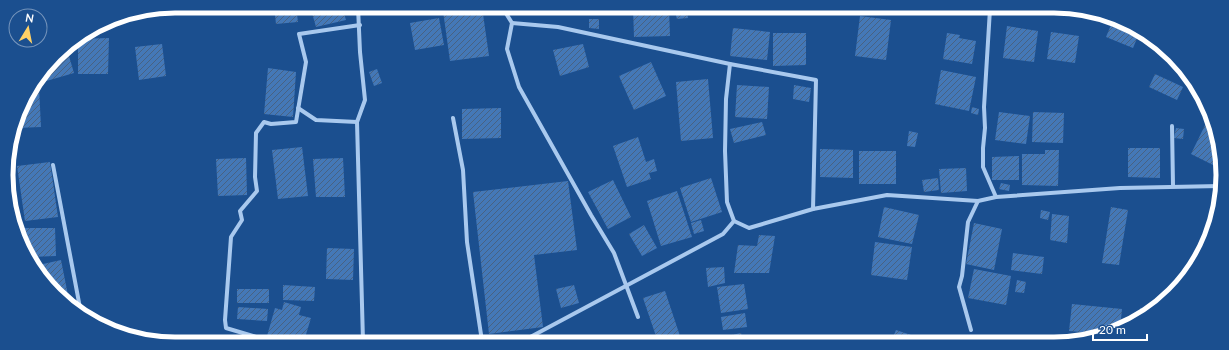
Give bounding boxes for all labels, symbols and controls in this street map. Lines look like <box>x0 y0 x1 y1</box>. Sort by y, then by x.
north arrow <box>8 8 48 48</box>
text: N <box>25 11 35 25</box>
scale bar <box>1093 316 1147 342</box>
text: 20 m <box>1099 322 1126 337</box>

